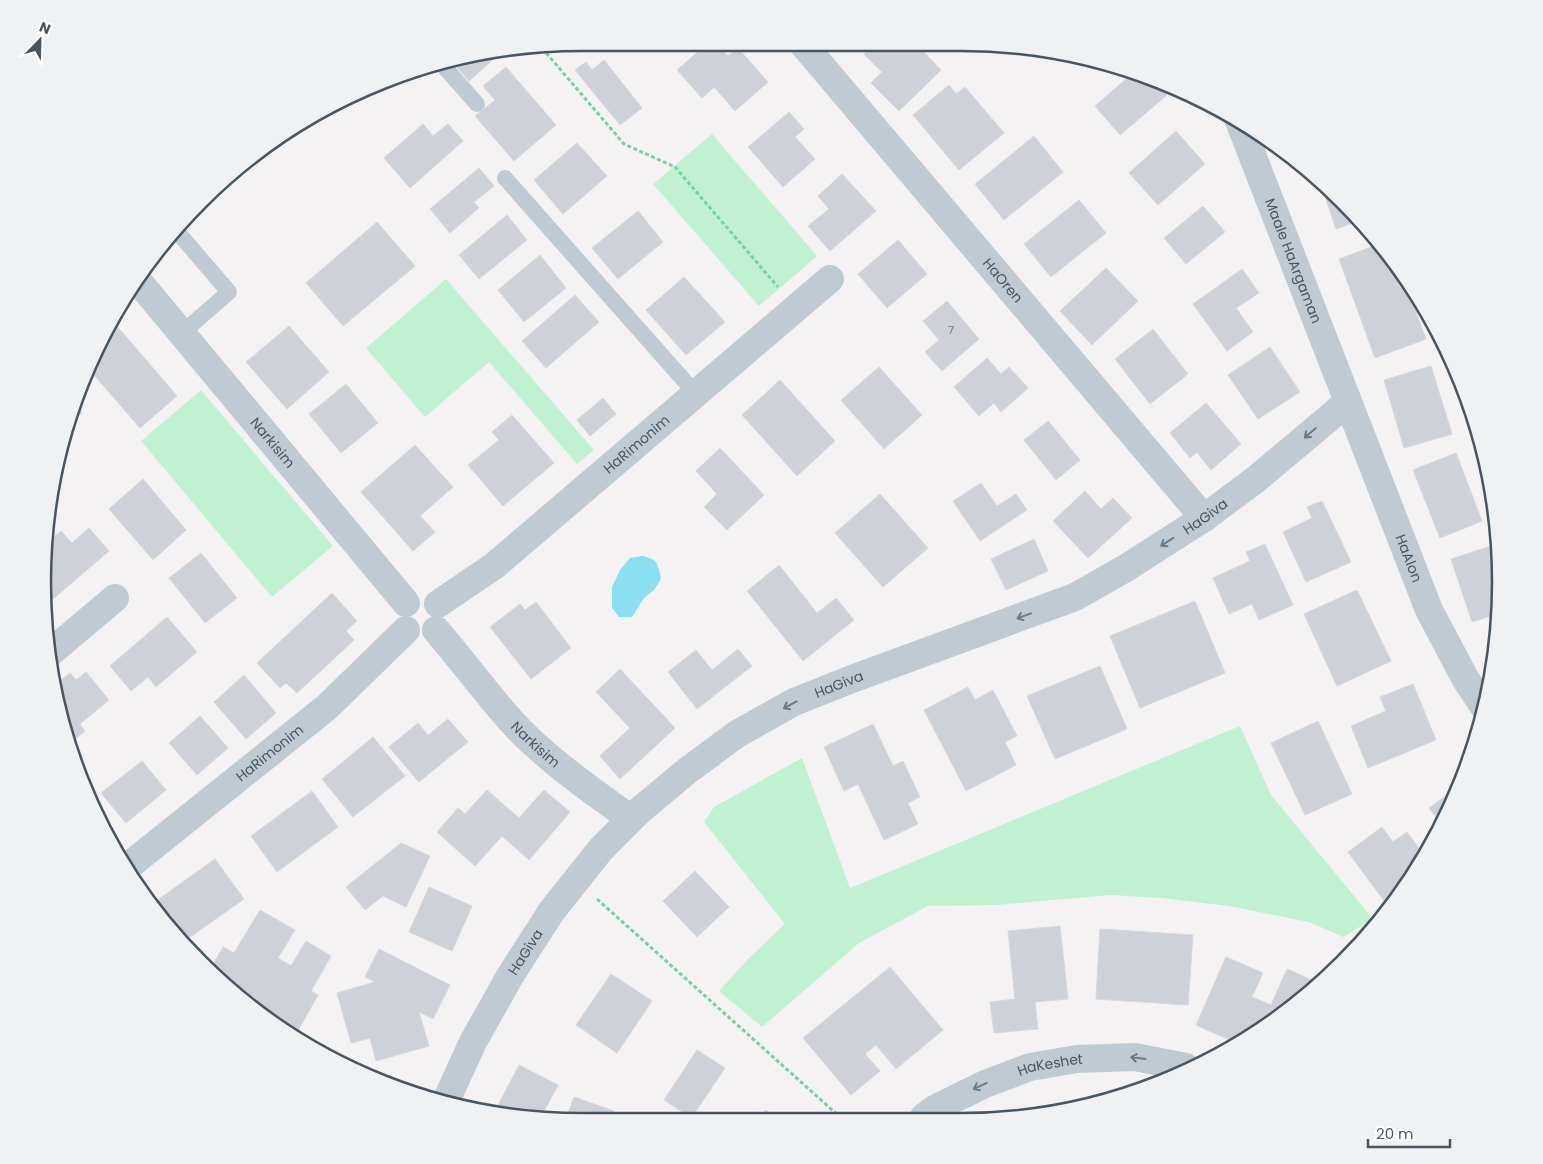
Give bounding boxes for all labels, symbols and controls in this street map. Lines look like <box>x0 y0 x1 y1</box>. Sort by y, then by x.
north arrow <box>15 15 65 65</box>
text: N <box>36 17 54 39</box>
street label: Maale HaArgaman <box>1260 195 1327 326</box>
street label: HaOren <box>978 254 1028 307</box>
house number: 7 <box>948 322 954 338</box>
street label: HaRimonim <box>599 410 674 478</box>
street label: Narkisim <box>246 413 300 472</box>
one-way arrow <box>1304 427 1317 439</box>
street label: HaGiva <box>1179 494 1232 539</box>
street label: HaAlon <box>1390 531 1427 585</box>
one-way arrow <box>1161 537 1175 547</box>
one-way arrow <box>1016 612 1032 621</box>
street label: HaGiva <box>812 666 866 703</box>
one-way arrow <box>783 701 798 710</box>
street label: Narkisim <box>506 717 564 772</box>
street label: HaRimonim <box>232 720 308 786</box>
street label: HaGiva <box>503 925 547 979</box>
street label: HaKeshet <box>1014 1049 1083 1081</box>
one-way arrow <box>1131 1053 1147 1063</box>
one-way arrow <box>973 1082 988 1091</box>
scale bar <box>1368 1116 1450 1148</box>
text: 20 m <box>1376 1123 1414 1144</box>

